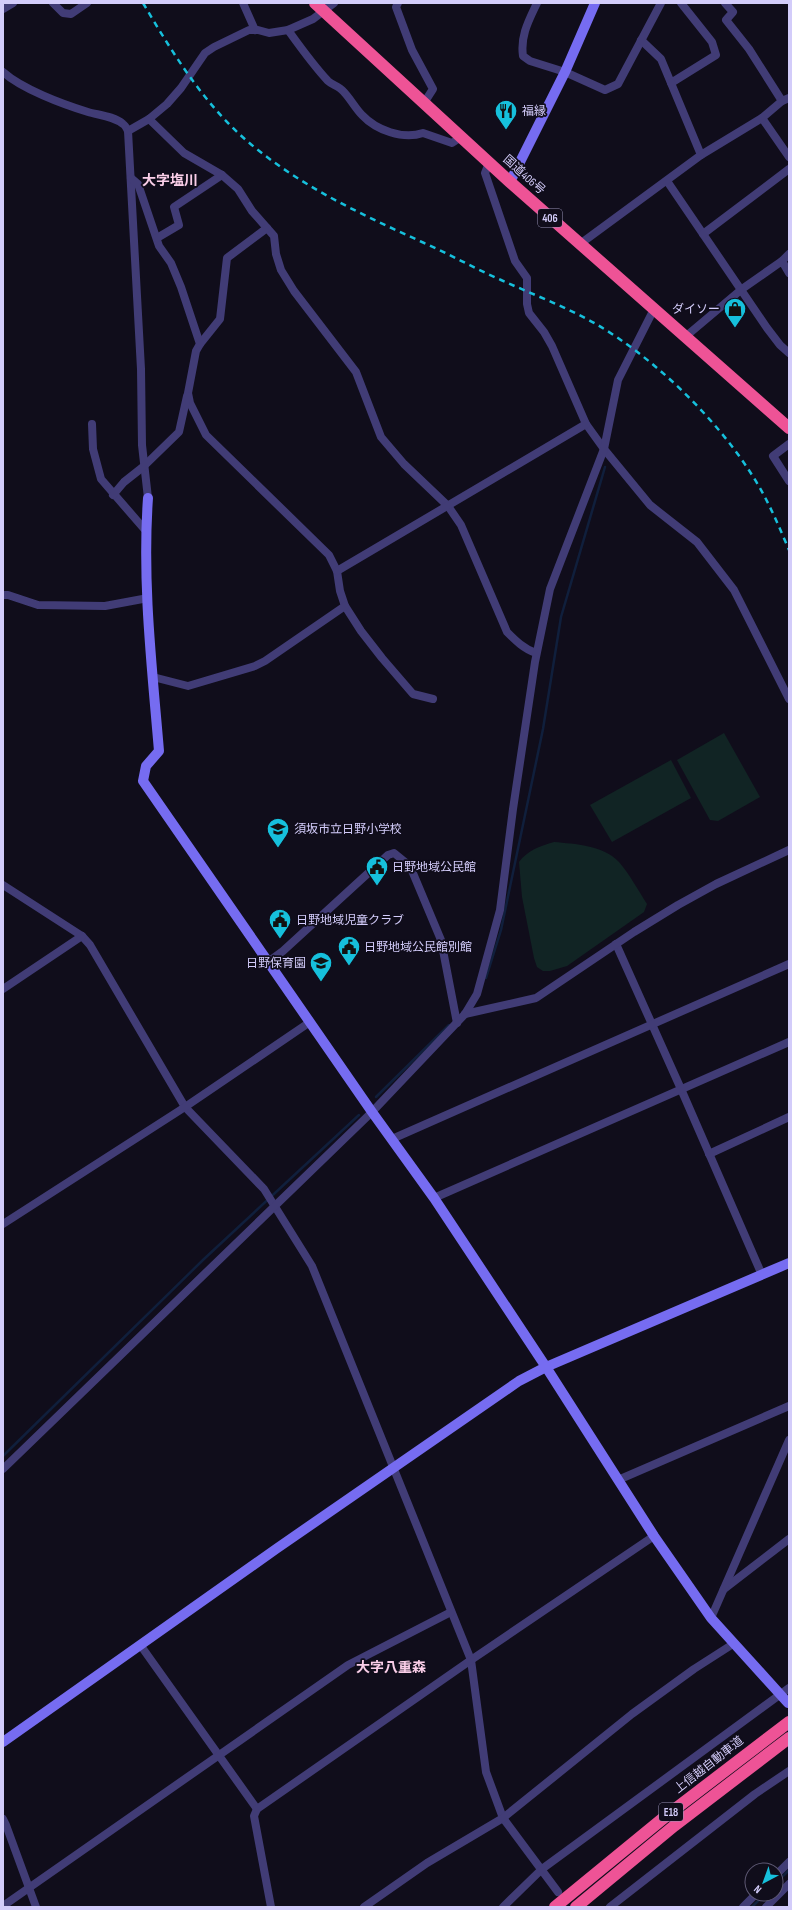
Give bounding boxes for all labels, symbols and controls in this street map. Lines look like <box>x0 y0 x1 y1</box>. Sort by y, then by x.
restaurant icon: 福縁 <box>493 98 519 131</box>
place label: 福縁 <box>522 104 546 119</box>
street label: 国道406号 <box>500 152 548 198</box>
district label: 大字塩川 <box>142 172 198 189</box>
road number: 406 <box>538 209 562 227</box>
shop icon: ダイソー <box>722 296 748 329</box>
place label: ダイソー <box>672 302 720 317</box>
school or university icon: 須坂市立日野小学校 <box>265 816 291 849</box>
place label: 須坂市立日野小学校 <box>294 822 402 837</box>
public building icon: 日野地域公民館 <box>364 854 390 887</box>
place label: 日野地域公民館 <box>392 860 476 875</box>
public building icon: 日野地域児童クラブ <box>267 907 293 940</box>
place label: 日野地域児童クラブ <box>296 913 404 928</box>
public building icon: 日野地域公民館別館 <box>336 934 362 967</box>
place label: 日野地域公民館別館 <box>364 940 472 955</box>
school or university icon: 日野保育園 <box>308 950 334 983</box>
place label: 日野保育園 <box>246 956 306 971</box>
district label: 大字八重森 <box>356 1659 426 1676</box>
street label: 上信越自動車道 <box>671 1733 747 1797</box>
road number: E18 <box>659 1803 683 1821</box>
north arrow <box>744 1862 784 1902</box>
text: N <box>751 1882 764 1896</box>

